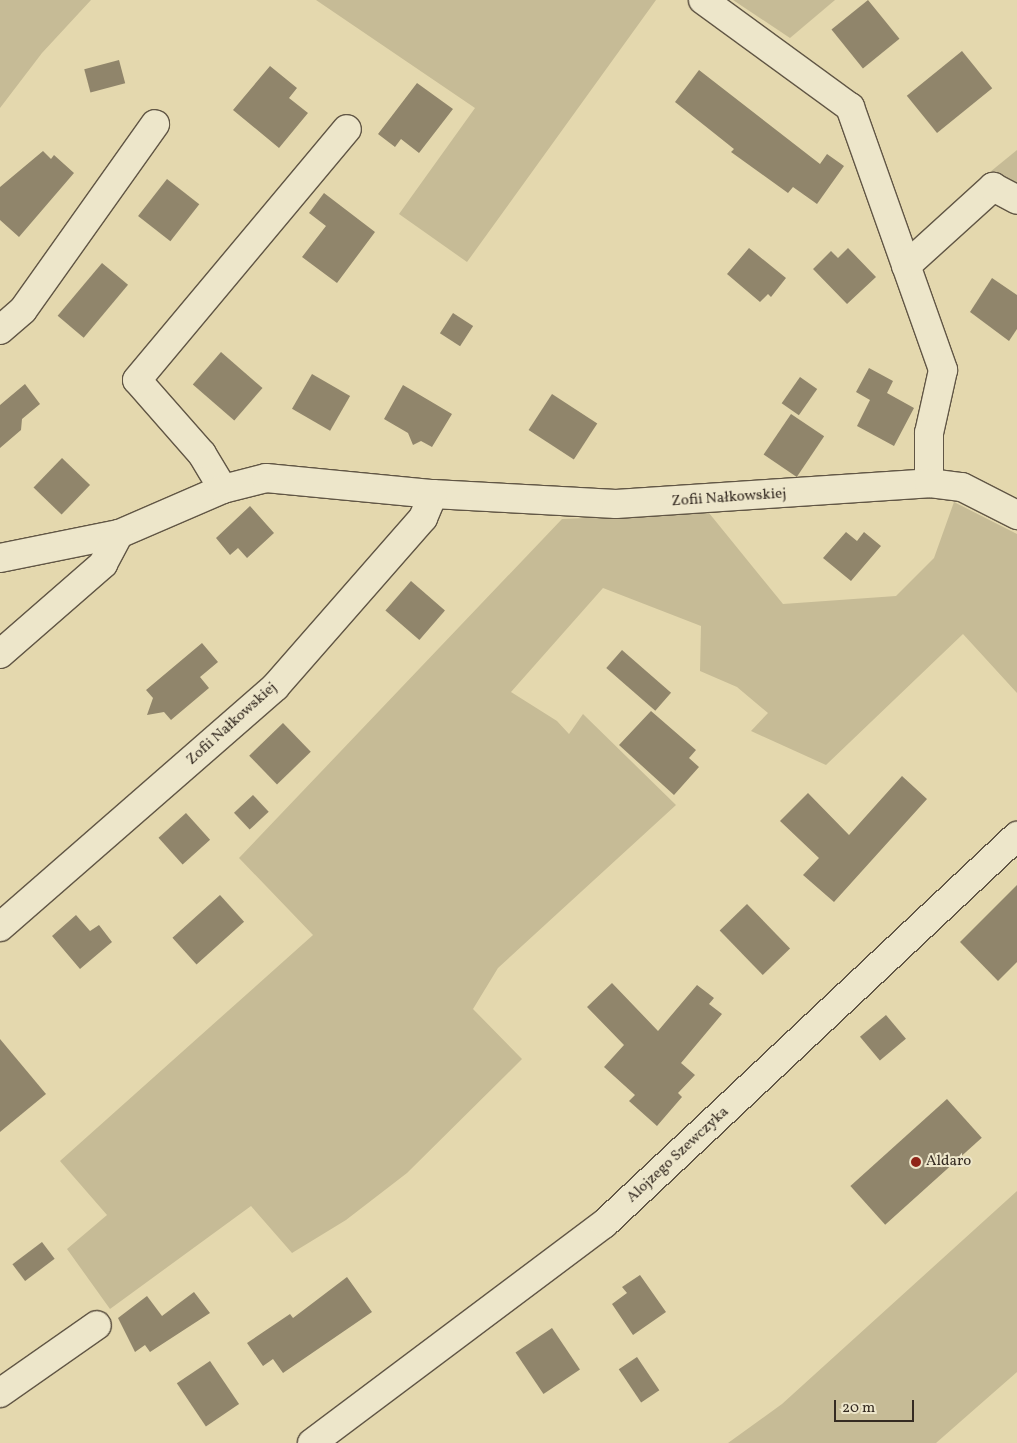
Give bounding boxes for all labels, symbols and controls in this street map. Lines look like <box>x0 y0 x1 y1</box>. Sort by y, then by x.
street label: Zofii Nałkowskiej <box>671 485 787 511</box>
street label: Zofii Nałkowskiej <box>183 679 281 769</box>
street label: Alojzego Szewczyka <box>623 1103 733 1207</box>
place label: Aldaro <box>926 1153 971 1171</box>
marker: Aldaro <box>910 1156 922 1168</box>
scale bar <box>837 1390 917 1422</box>
text: 20 m <box>842 1398 875 1419</box>

